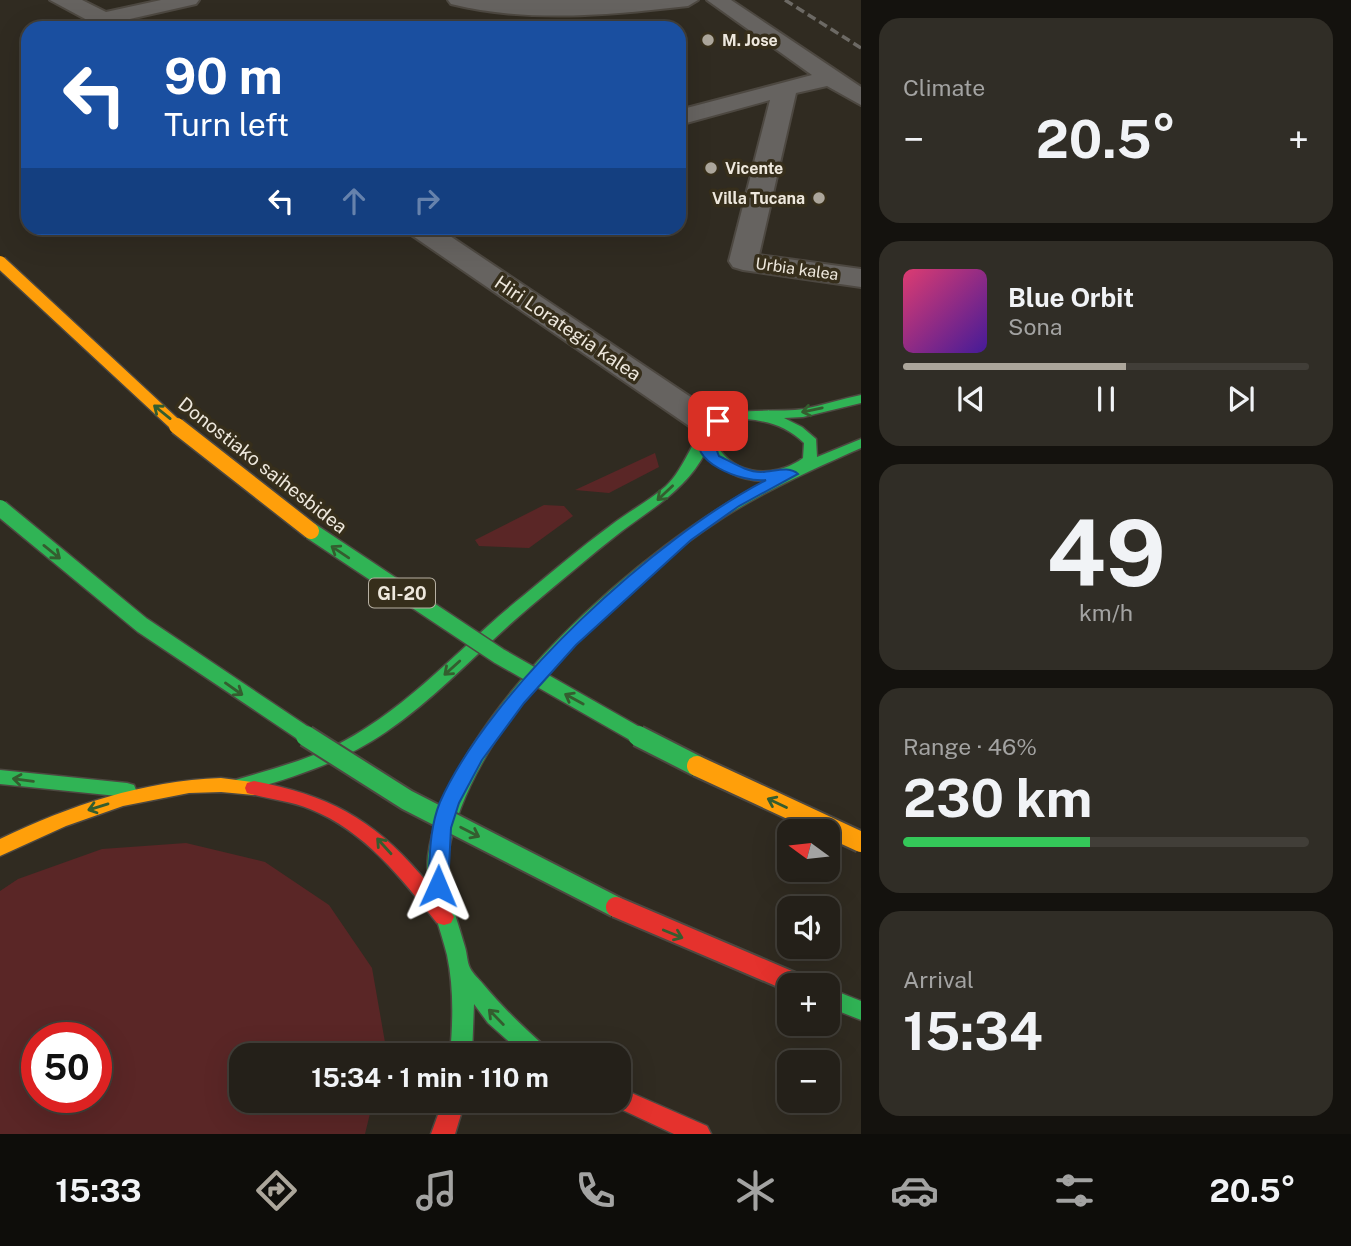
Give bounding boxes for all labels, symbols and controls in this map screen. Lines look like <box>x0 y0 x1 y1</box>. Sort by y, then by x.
place label: M. Jose <box>722 31 778 50</box>
marker: M. Jose <box>700 32 716 48</box>
text: 90 m <box>164 47 283 105</box>
icon: left <box>49 49 140 140</box>
text: Climate <box>903 74 985 101</box>
text: Turn left <box>164 106 289 143</box>
text: 20.5° <box>1036 109 1176 170</box>
text: − <box>903 117 924 162</box>
text: + <box>1288 117 1309 162</box>
place label: Vicente <box>725 159 783 178</box>
marker: Vicente <box>703 160 719 176</box>
icon: left <box>262 182 300 220</box>
icon: ahead <box>335 182 373 220</box>
icon: right <box>408 182 446 220</box>
place label: Villa Tucana <box>712 189 805 208</box>
marker: Villa Tucana <box>811 190 827 206</box>
street label: Urbia kalea <box>754 254 840 284</box>
street label: Hiri Lorategia kalea <box>491 271 645 385</box>
text: Blue Orbit <box>1008 282 1134 313</box>
text: Sona <box>1008 313 1062 340</box>
icon: previous <box>952 380 990 418</box>
icon: pause <box>1087 380 1125 418</box>
icon: next <box>1222 380 1260 418</box>
pin <box>688 391 748 451</box>
street label: Donostiako saihesbidea <box>174 392 352 538</box>
icon: arrive <box>699 402 737 440</box>
one-way arrow <box>153 404 171 420</box>
one-way arrow <box>801 404 824 418</box>
one-way arrow <box>656 485 674 501</box>
text: 49 <box>1046 500 1166 606</box>
one-way arrow <box>43 544 61 560</box>
one-way arrow <box>331 545 351 559</box>
road number: GI-20 <box>369 578 435 608</box>
text: km/h <box>1079 599 1133 626</box>
one-way arrow <box>444 660 461 677</box>
one-way arrow <box>223 682 243 696</box>
one-way arrow <box>565 692 585 706</box>
text: Range · 46% <box>903 733 1037 760</box>
text: 230 km <box>903 768 1092 829</box>
one-way arrow <box>12 774 35 787</box>
one-way arrow <box>767 796 788 810</box>
one-way arrow <box>87 801 109 814</box>
north arrow <box>777 819 840 882</box>
map controls <box>777 819 840 1113</box>
one-way arrow <box>459 826 480 839</box>
one-way arrow <box>376 838 392 856</box>
position arrow <box>401 849 475 923</box>
button: sound <box>777 896 840 959</box>
one-way arrow <box>662 928 684 941</box>
text: Arrival <box>903 966 974 993</box>
button: + <box>777 973 840 1036</box>
text: 15:34 <box>903 1001 1043 1062</box>
one-way arrow <box>487 1009 504 1026</box>
speed limit sign: 50 <box>21 1022 112 1113</box>
button: − <box>777 1050 840 1113</box>
text: 15:34 · 1 min · 110 m <box>311 1062 549 1093</box>
icon: directions <box>252 1166 301 1215</box>
icon: music <box>412 1166 461 1215</box>
icon: phone <box>571 1166 620 1215</box>
icon: climate <box>731 1166 780 1215</box>
icon: car <box>890 1166 939 1215</box>
icon: filters <box>1050 1166 1099 1215</box>
text: 15:33 <box>55 1172 142 1209</box>
text: 20.5° <box>1209 1172 1296 1209</box>

